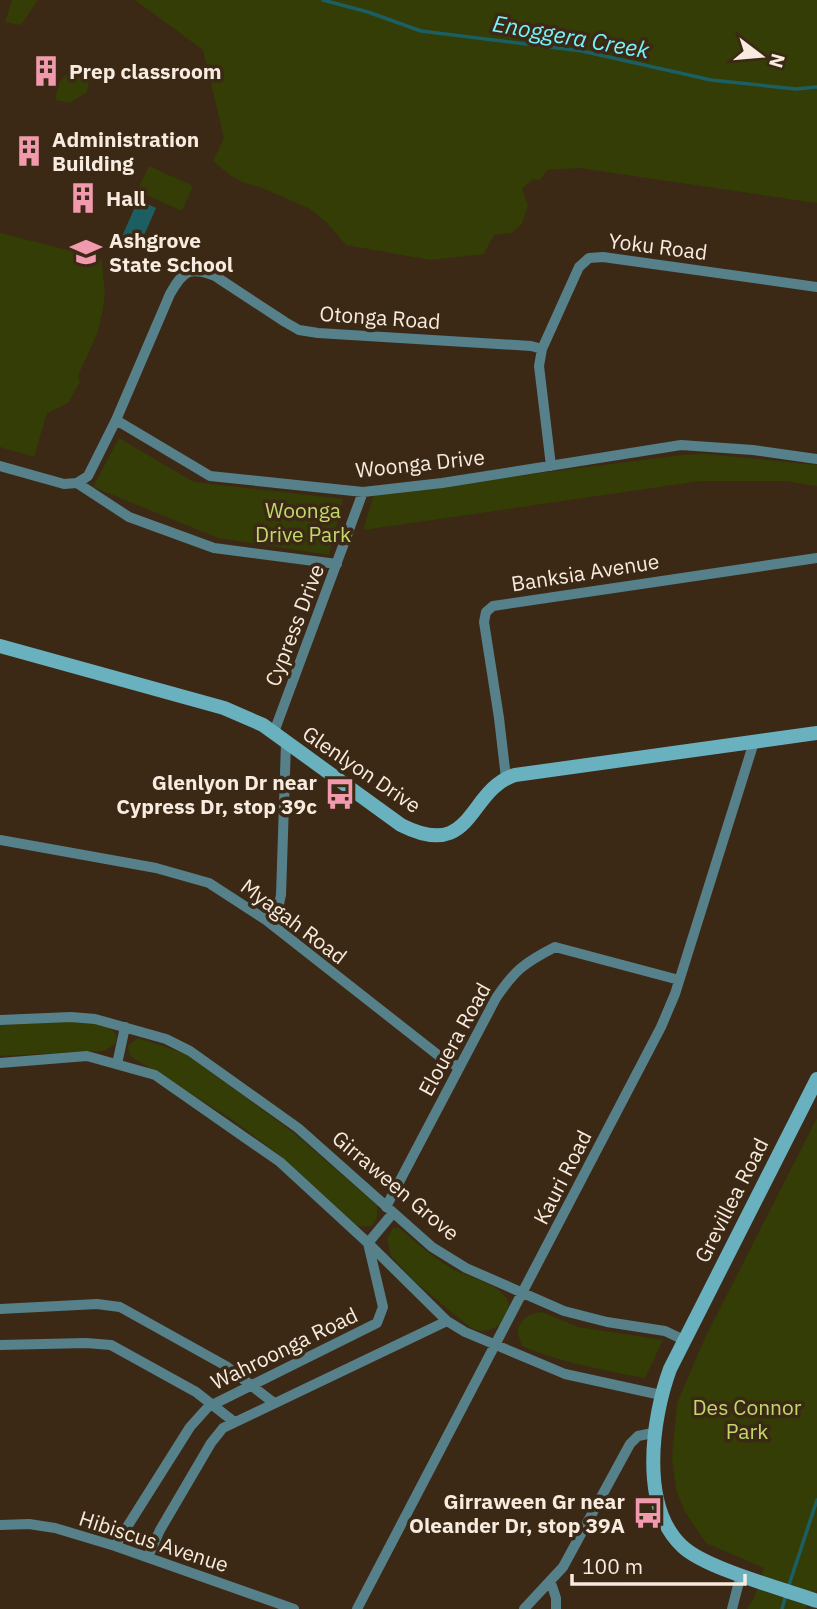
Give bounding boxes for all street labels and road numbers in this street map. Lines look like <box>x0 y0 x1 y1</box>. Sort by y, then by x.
street label: Yoku Road <box>607 226 709 266</box>
street label: Otonga Road <box>319 299 441 335</box>
street label: Woonga Drive <box>354 442 486 484</box>
street label: Banksia Avenue <box>509 546 661 598</box>
street label: Cypress Drive <box>258 560 330 690</box>
street label: Glenlyon Drive <box>297 719 427 819</box>
street label: Myagah Road <box>235 872 353 970</box>
street label: Elouera Road <box>411 977 497 1101</box>
street label: Girraween Grove <box>327 1124 465 1246</box>
street label: Kauri Road <box>526 1125 598 1229</box>
street label: Grevillea Road <box>688 1133 774 1267</box>
street label: Wahroonga Road <box>206 1300 362 1396</box>
street label: Hibiscus Avenue <box>76 1504 232 1578</box>

